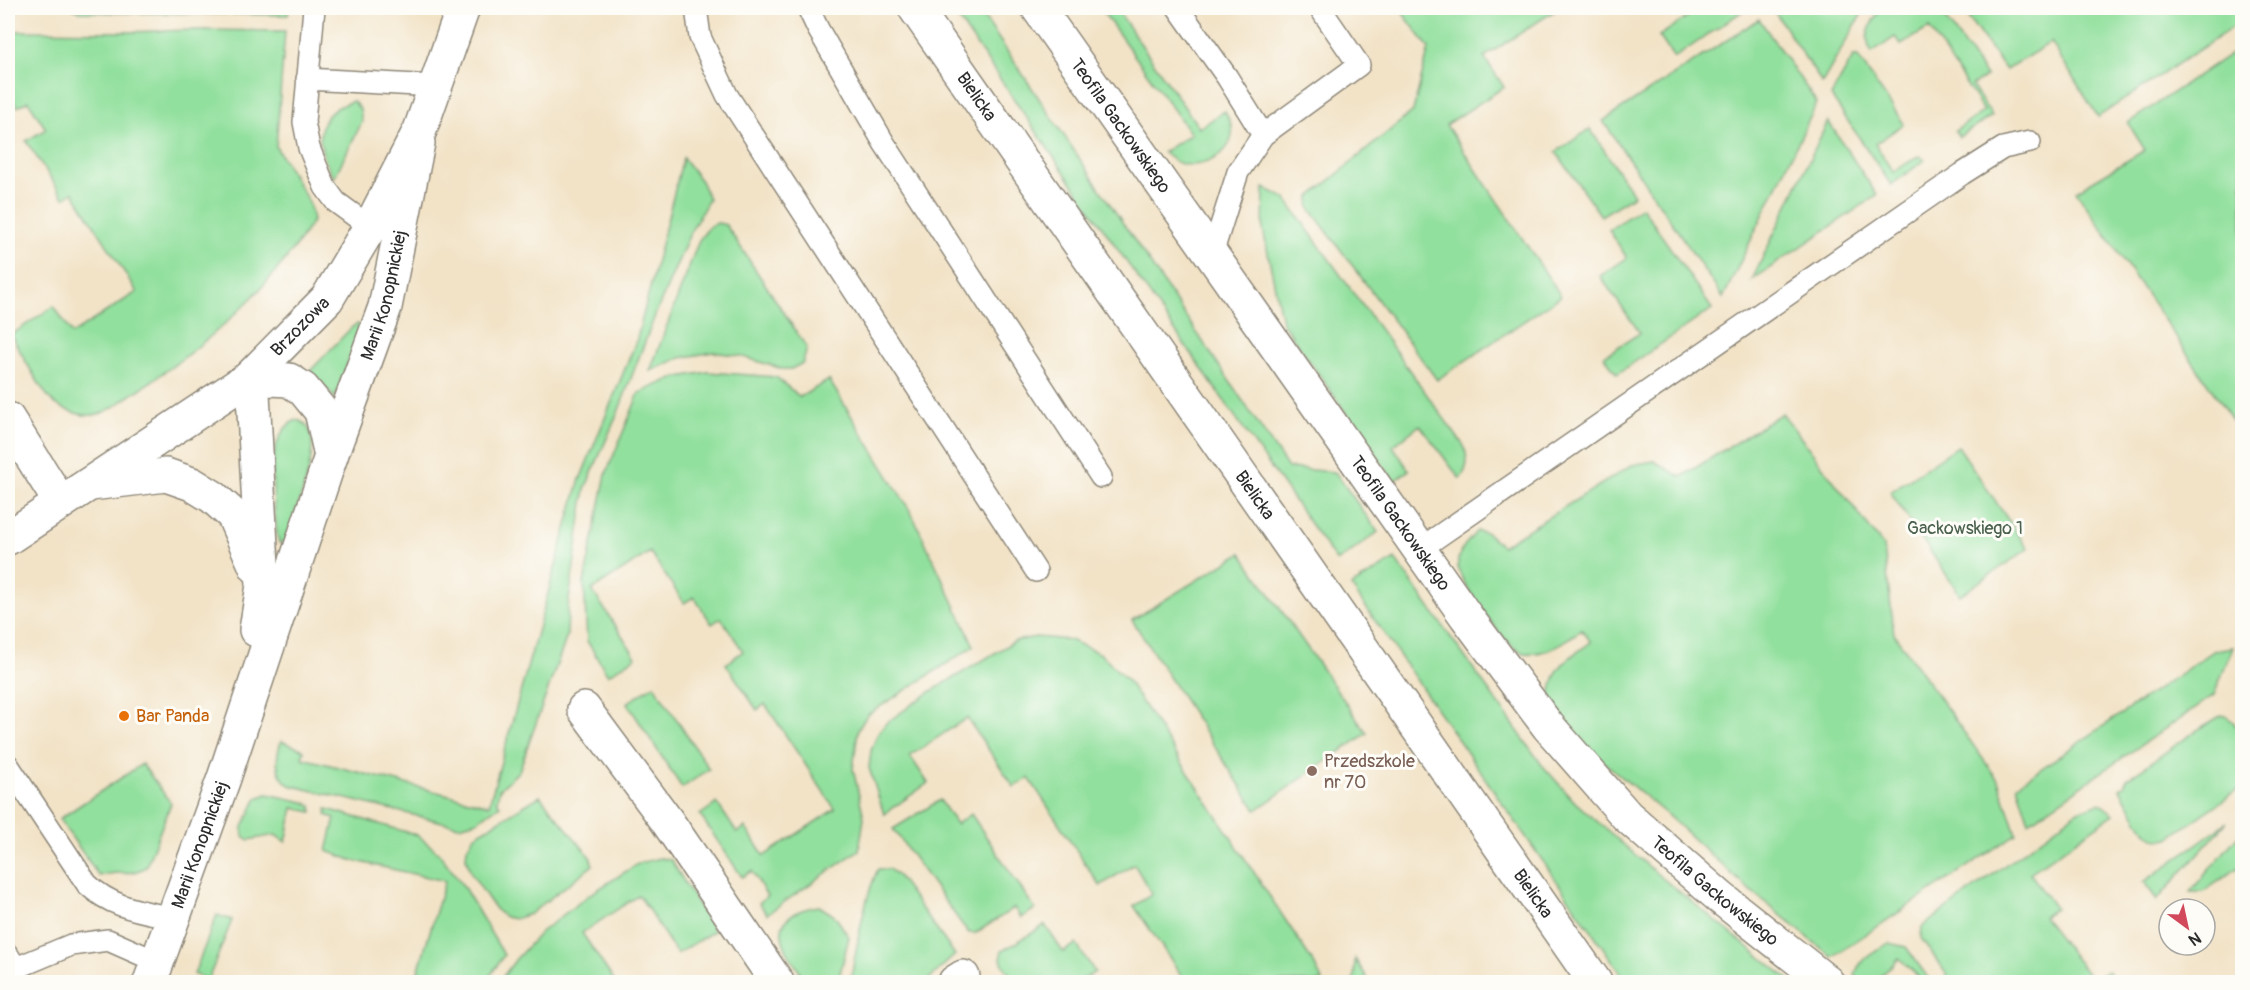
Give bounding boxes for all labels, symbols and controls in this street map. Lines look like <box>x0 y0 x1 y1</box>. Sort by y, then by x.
street label: Teofila Gackowskiego <box>1065 54 1176 198</box>
street label: Bielicka <box>951 68 1002 126</box>
street label: Marii Konopnickiej <box>356 228 412 363</box>
street label: Brzozowa <box>266 292 335 361</box>
street label: Teofila Gackowskiego <box>1345 452 1456 596</box>
street label: Bielicka <box>1229 466 1280 524</box>
park label: Gackowskiego 1 <box>1907 517 2023 540</box>
place label: Bar Panda <box>136 705 209 728</box>
marker: Bar Panda <box>117 709 131 723</box>
place label: Przedszkole nr 70 <box>1324 750 1415 794</box>
marker: Przedszkole nr 70 <box>1305 764 1319 778</box>
street label: Marii Konopnickiej <box>167 778 234 912</box>
street label: Teofila Gackowskiego <box>1646 831 1783 951</box>
street label: Bielicka <box>1508 865 1558 923</box>
north arrow <box>2157 897 2217 957</box>
text: N <box>2184 927 2205 950</box>

